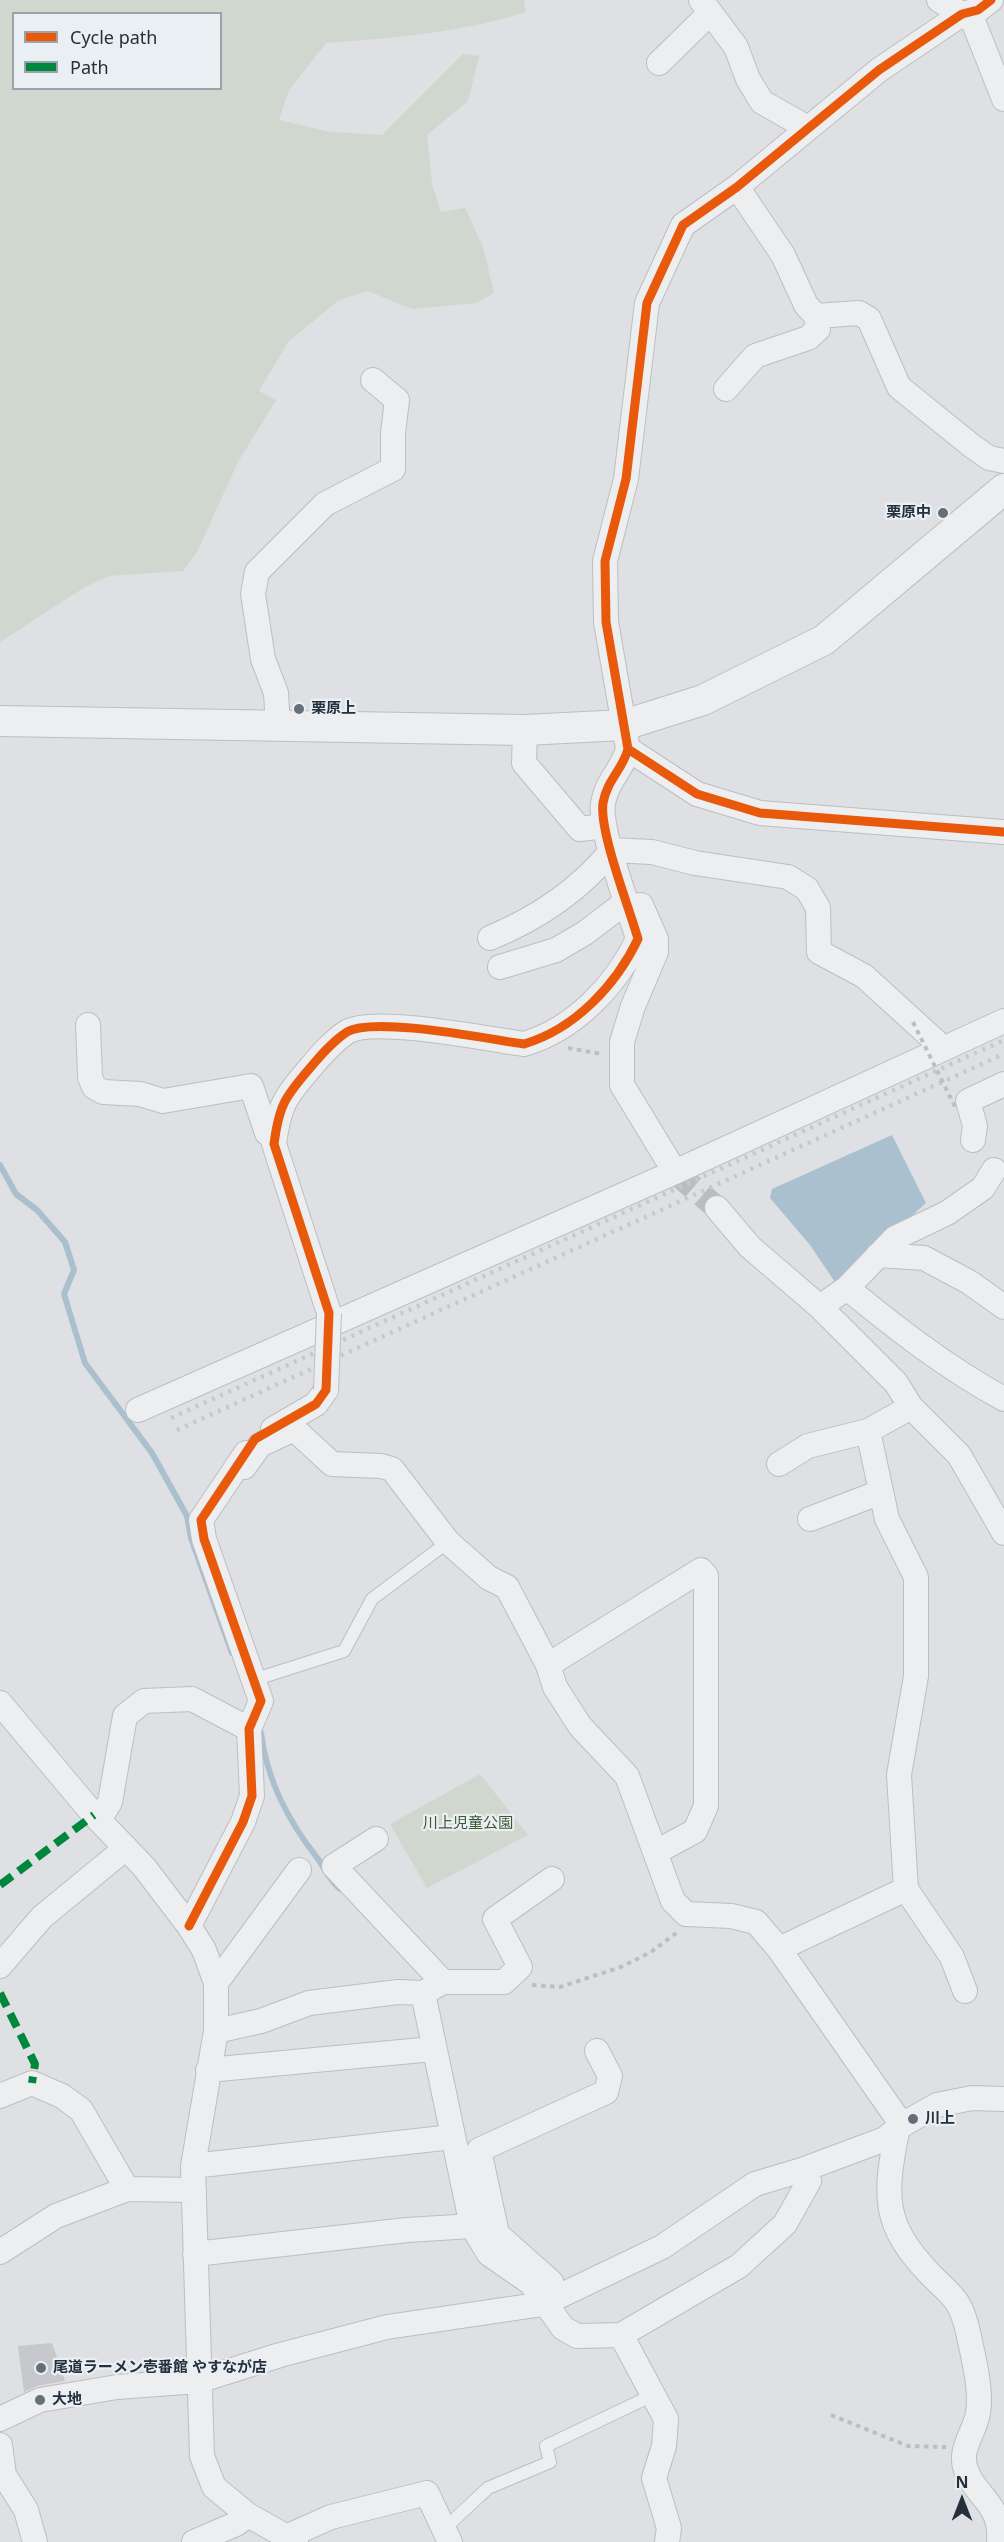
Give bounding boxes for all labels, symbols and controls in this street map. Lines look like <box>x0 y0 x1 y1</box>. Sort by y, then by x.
legend <box>12 12 222 90</box>
text: Cycle path <box>70 25 157 49</box>
text: Path <box>70 55 109 79</box>
place label: 栗原中 <box>886 504 931 522</box>
marker: 栗原中 <box>936 506 950 520</box>
place label: 栗原上 <box>311 700 356 718</box>
marker: 栗原上 <box>292 702 306 716</box>
park label: 川上児童公園 <box>423 1815 513 1833</box>
place label: 川上 <box>925 2110 955 2128</box>
marker: 川上 <box>906 2112 920 2126</box>
place label: 尾道ラーメン壱番館 やすなが店 <box>53 2359 267 2377</box>
marker: 尾道ラーメン壱番館 やすなが店 <box>34 2361 48 2375</box>
place label: 大地 <box>52 2391 82 2409</box>
marker: 大地 <box>33 2393 47 2407</box>
north arrow <box>932 2470 992 2530</box>
text: N <box>955 2471 969 2493</box>

